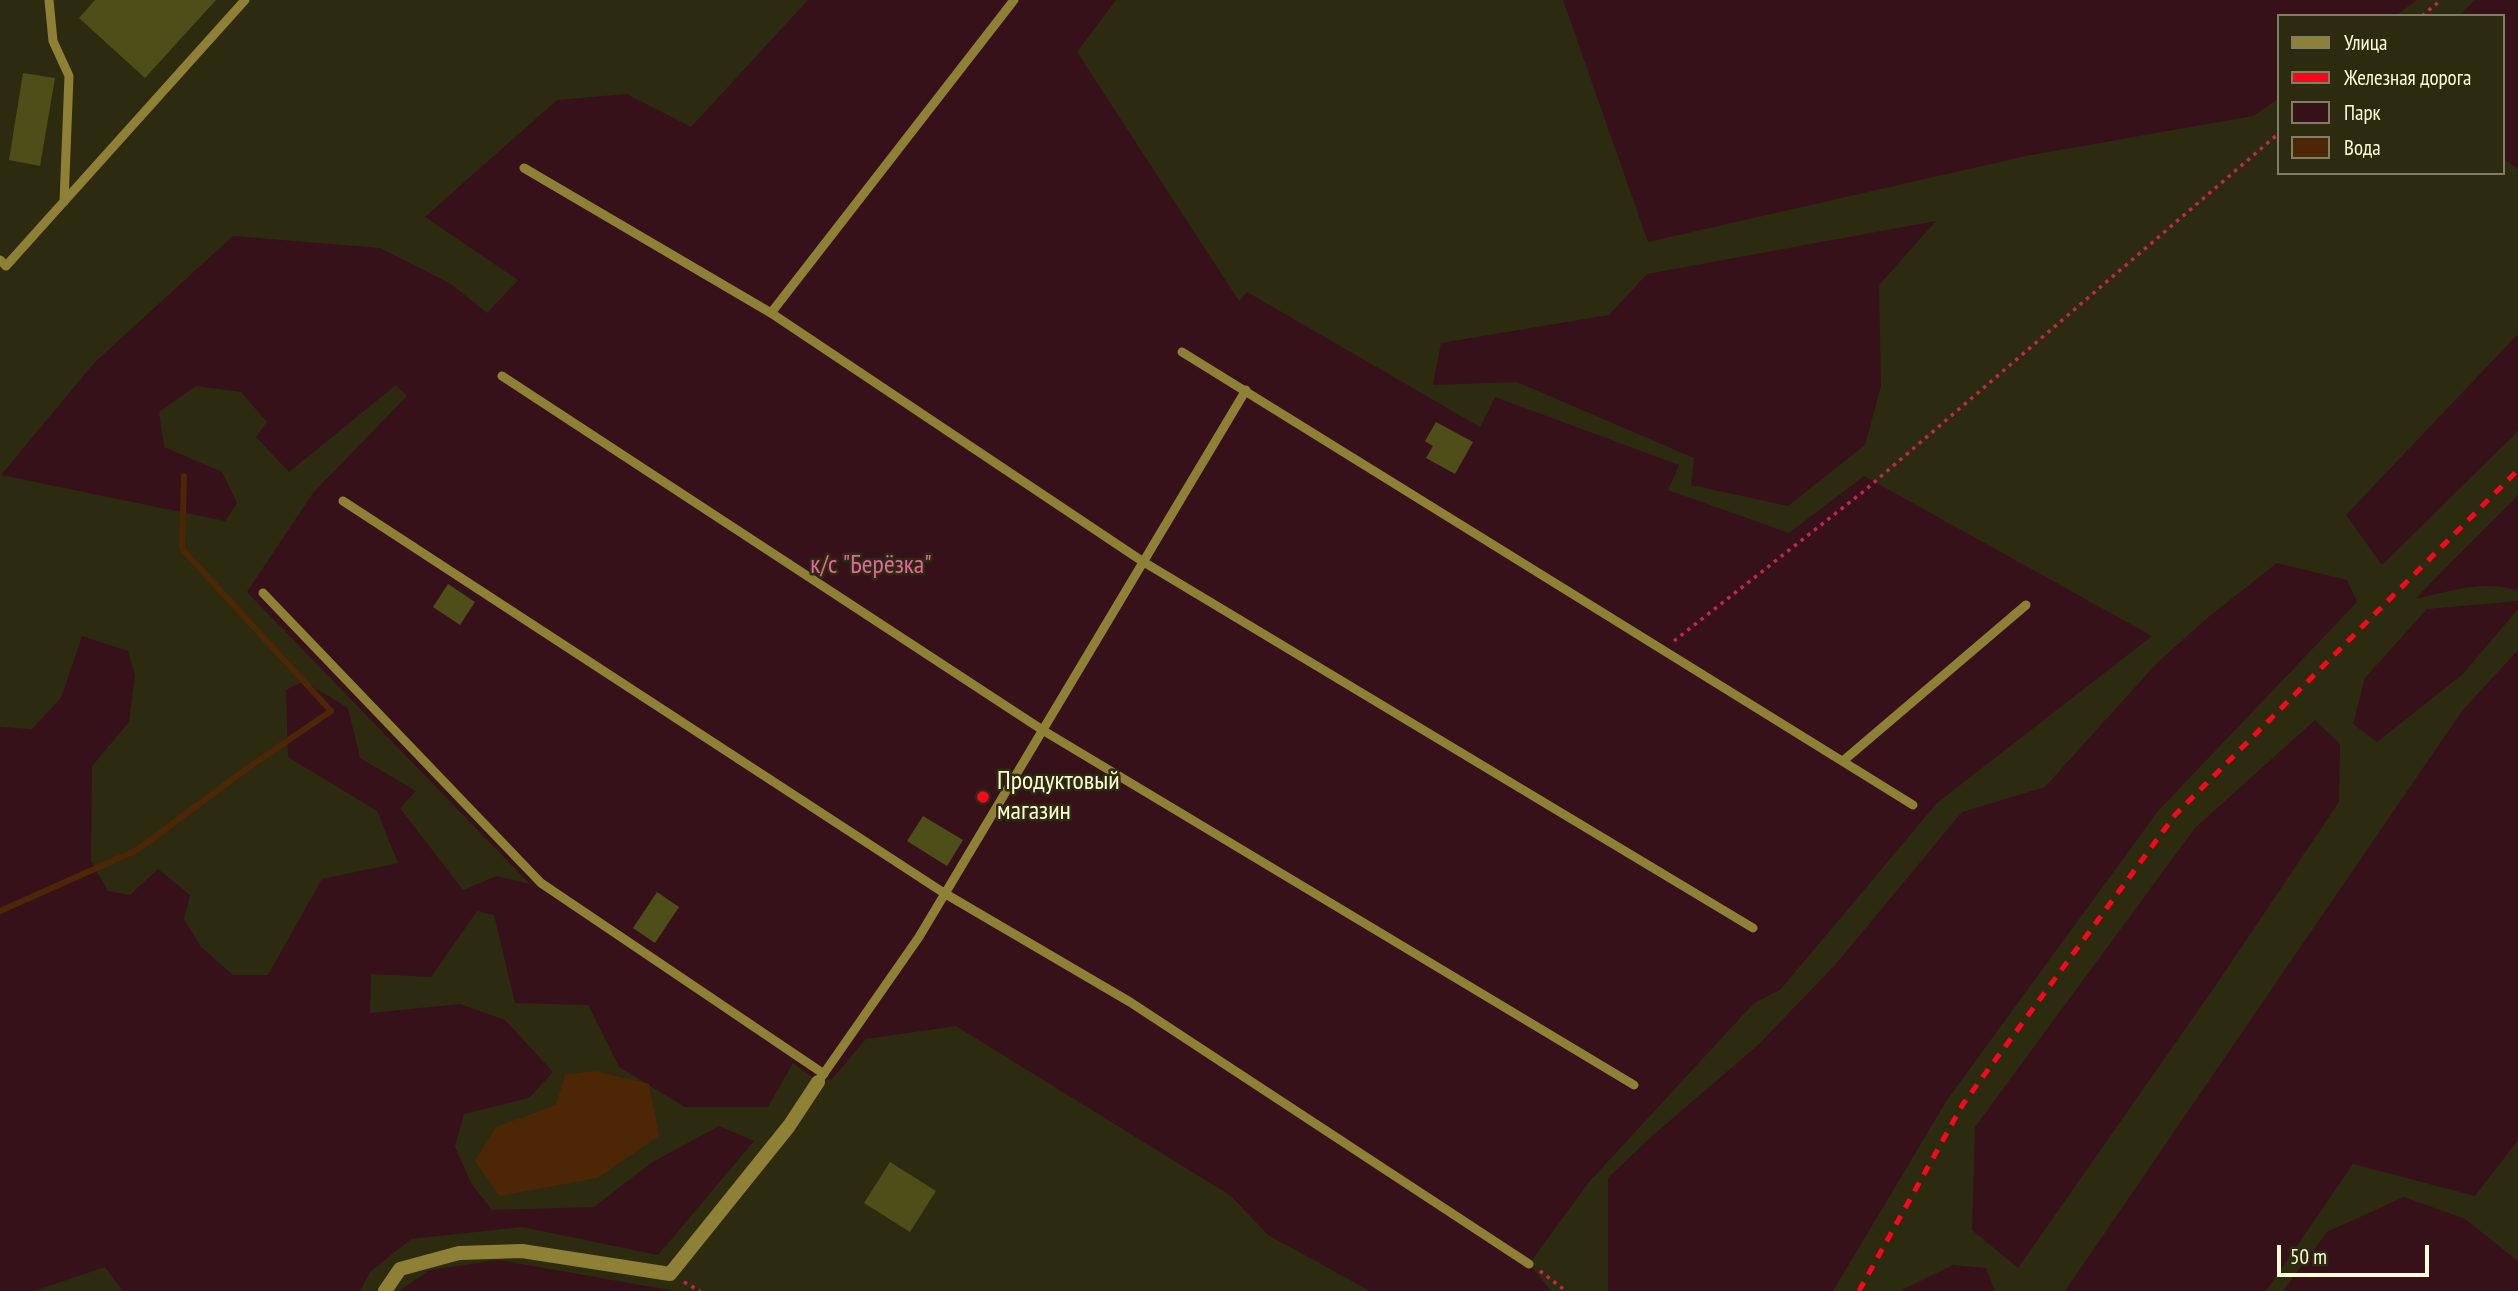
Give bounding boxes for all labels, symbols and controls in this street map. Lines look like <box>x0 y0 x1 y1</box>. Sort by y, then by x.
legend <box>2276 14 2504 175</box>
text: Улица <box>2344 29 2387 56</box>
text: Железная дорога <box>2344 64 2471 91</box>
text: Парк <box>2344 99 2381 126</box>
text: Вода <box>2344 134 2381 161</box>
park label: к/с "Берёзка" <box>810 550 932 582</box>
place label: Продуктовый магазин <box>997 766 1120 828</box>
marker: Продуктовый магазин <box>975 789 991 805</box>
scale bar <box>2280 1232 2432 1276</box>
text: 50 m <box>2290 1243 2327 1270</box>

